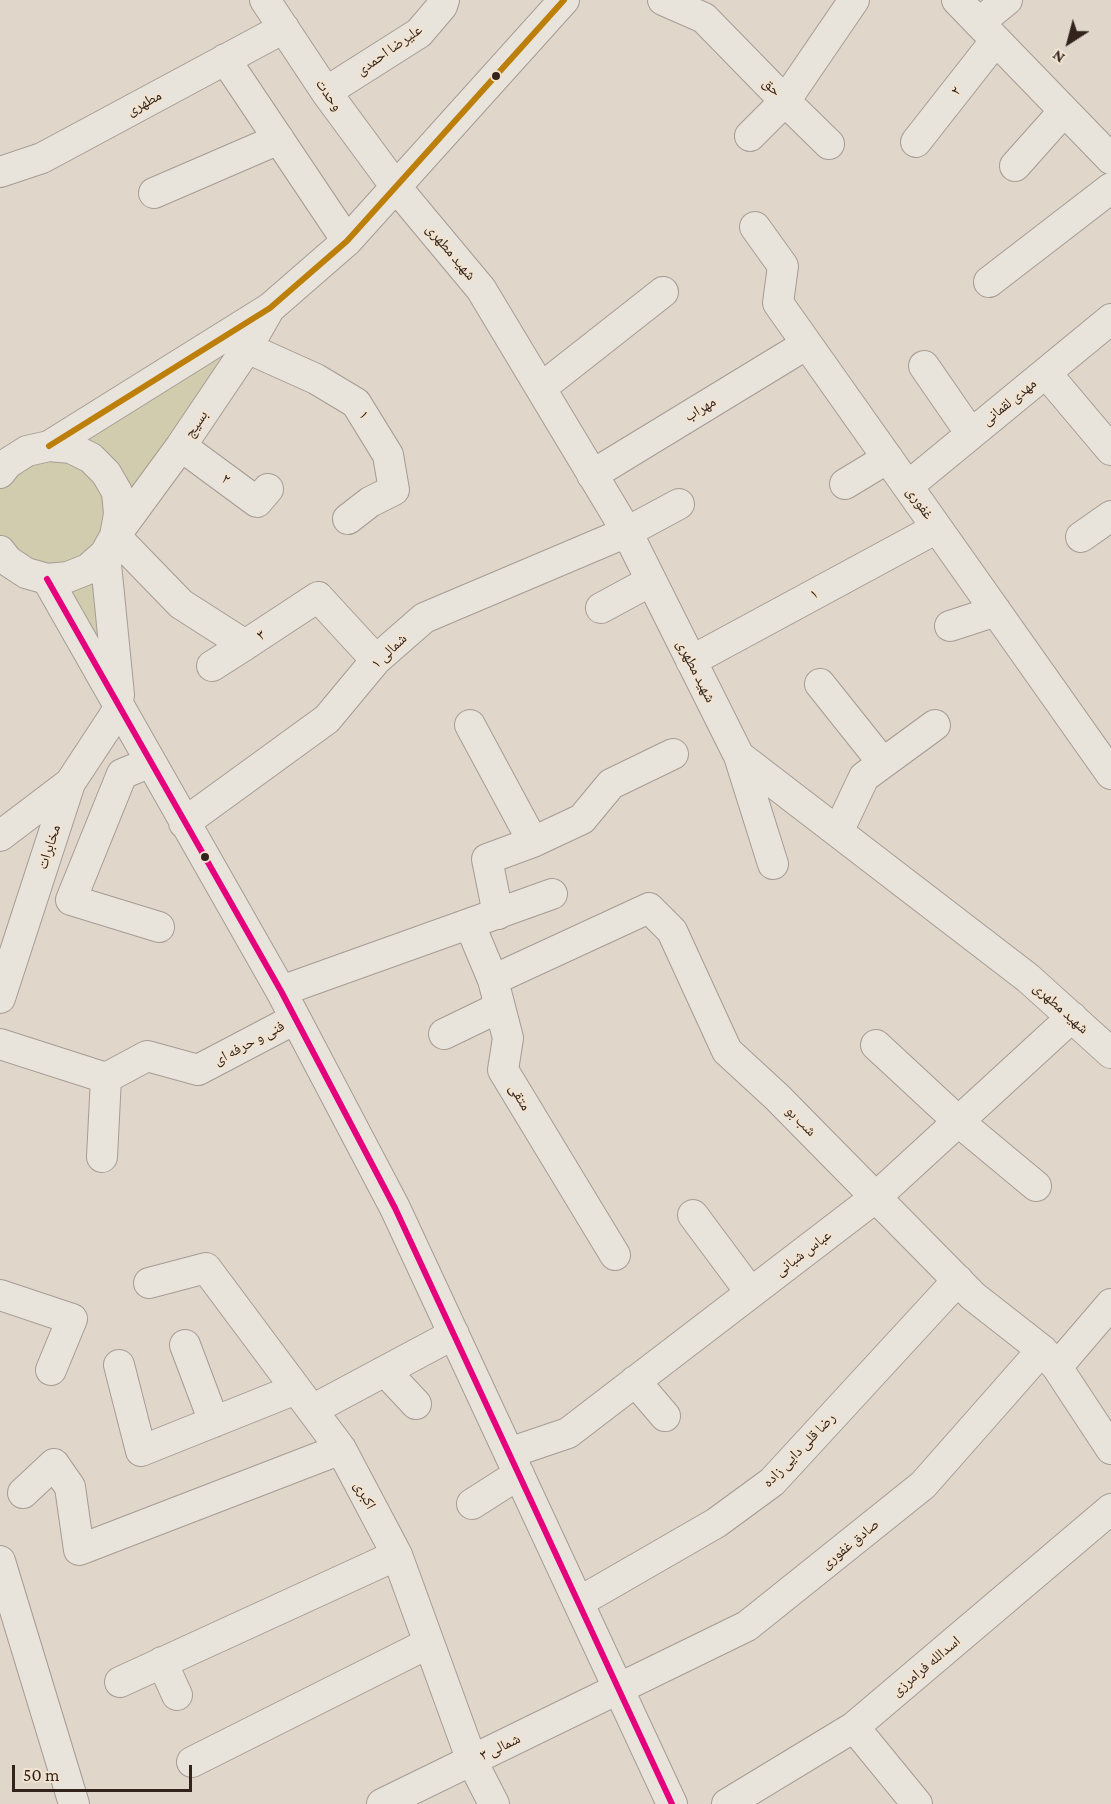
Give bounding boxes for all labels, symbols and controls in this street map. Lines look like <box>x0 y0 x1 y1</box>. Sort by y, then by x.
north arrow <box>1039 12 1099 72</box>
street label: علیرضا احمدی <box>352 21 426 79</box>
text: N <box>1049 47 1068 67</box>
unlabelled marker <box>490 70 502 82</box>
street label: حق <box>759 74 785 100</box>
street label: وحدت <box>312 75 346 115</box>
street label: ۲ <box>947 83 965 99</box>
street label: مطهری <box>123 86 165 120</box>
street label: شهید مطهری <box>422 220 480 284</box>
street label: مهدی لقمانی <box>978 375 1040 429</box>
street label: مهراب <box>681 393 719 425</box>
street label: بسیج <box>180 407 212 441</box>
street label: ۱ <box>355 407 373 423</box>
street label: ۲ <box>218 470 234 488</box>
street label: غفوری <box>902 483 938 523</box>
street label: ۱ <box>807 584 821 604</box>
street label: ۳ <box>253 626 269 644</box>
street label: ۱ شمالی <box>367 630 411 672</box>
street label: شهید مطهری <box>672 637 720 705</box>
street label: مخابرات <box>33 822 65 872</box>
unlabelled marker <box>199 851 211 863</box>
street label: شهید مطهری <box>1030 978 1092 1038</box>
street label: فنی و حرفه ای <box>210 1017 288 1069</box>
street label: متقی <box>505 1080 535 1114</box>
street label: شب بو <box>782 1102 820 1140</box>
street label: عباس شبانی <box>771 1226 835 1280</box>
street label: رضا قلی دایی زاده <box>759 1409 839 1491</box>
street label: اکبری <box>350 1478 380 1512</box>
street label: صادق غفوری <box>817 1515 883 1573</box>
street label: اسدالله فرامرزی <box>888 1632 964 1700</box>
street label: ۳ شمالی <box>477 1730 523 1764</box>
scale bar <box>15 1753 195 1791</box>
text: 50 m <box>23 1765 60 1785</box>

